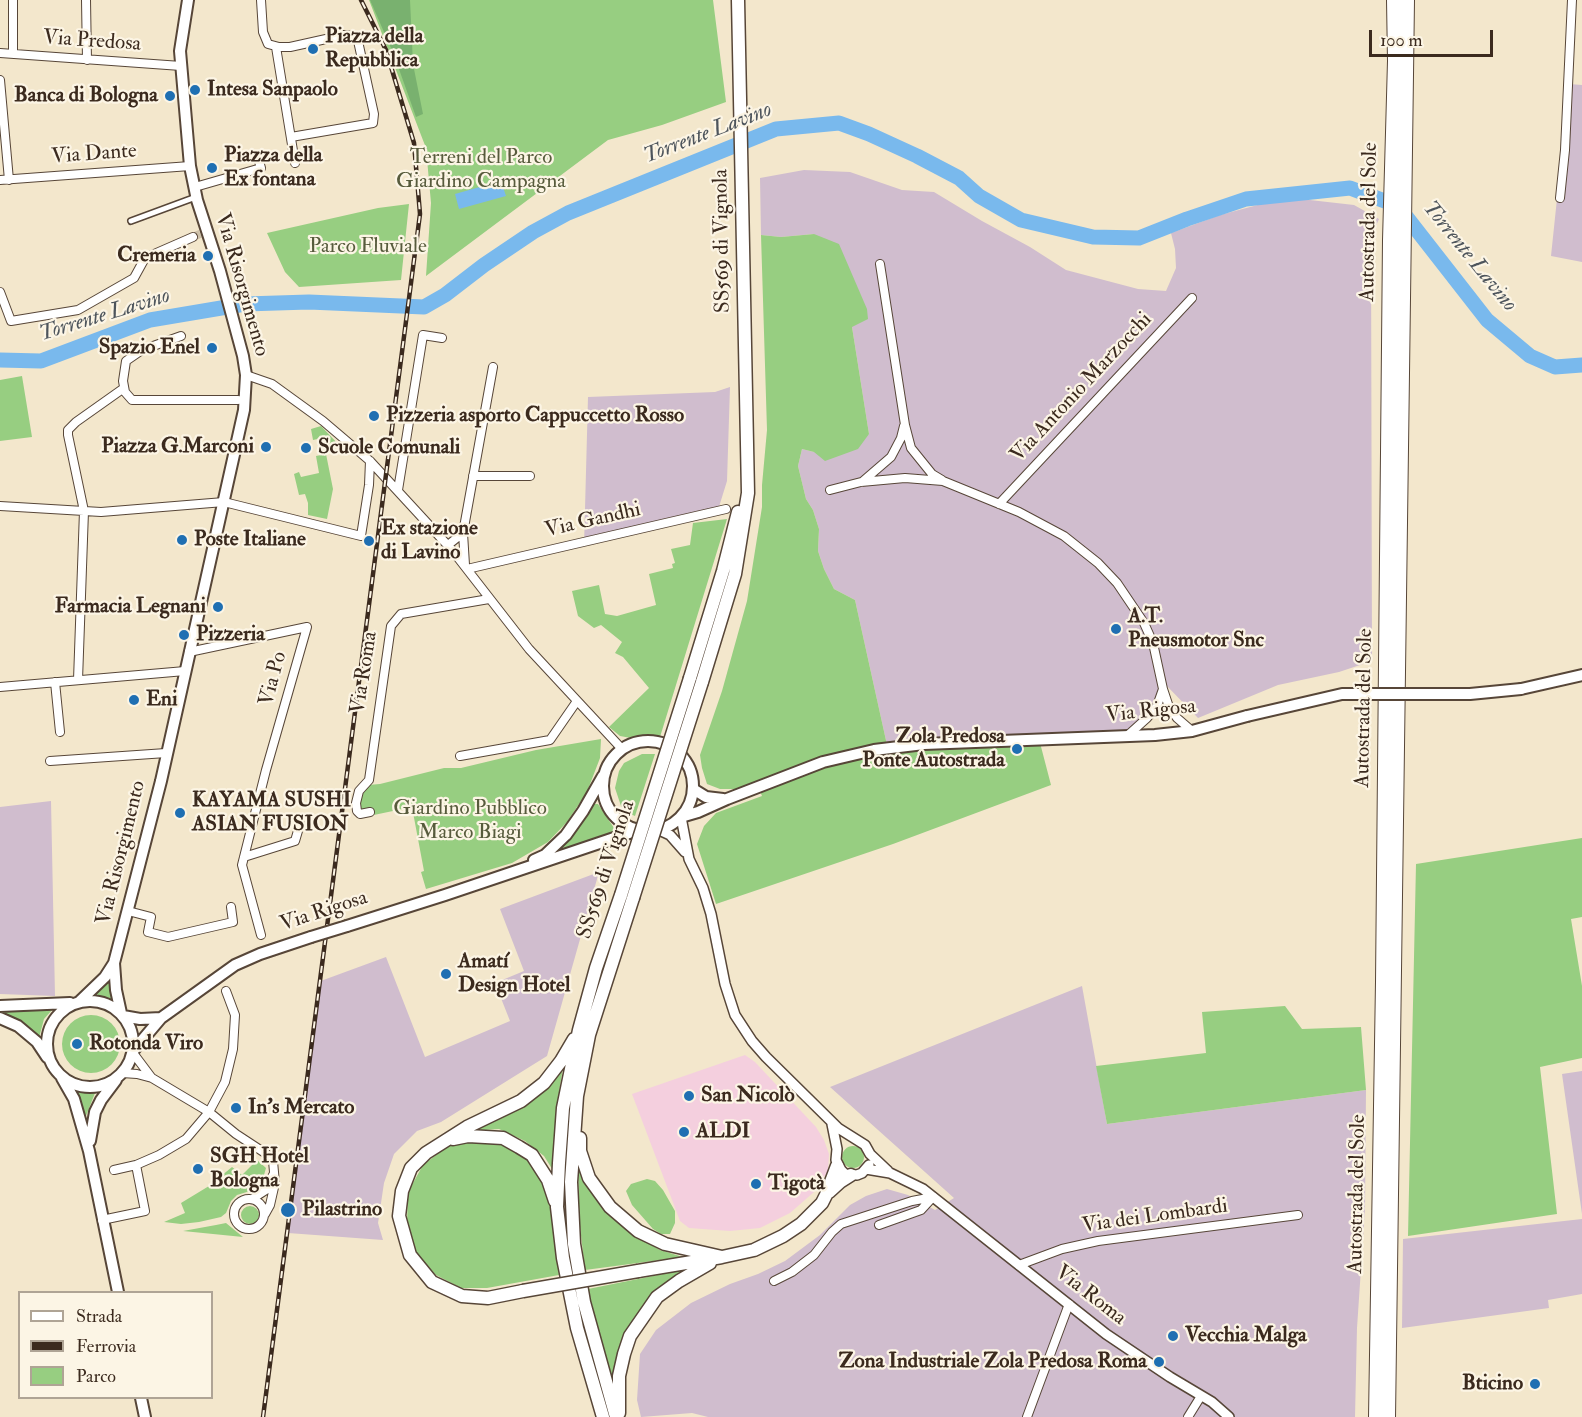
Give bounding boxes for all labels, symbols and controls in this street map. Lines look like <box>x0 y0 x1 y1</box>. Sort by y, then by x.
scale bar <box>1372 18 1496 56</box>
place label: Piazza della Repubblica <box>325 24 423 74</box>
street label: Via Predosa <box>42 26 142 58</box>
text: 100 m <box>1380 29 1423 52</box>
marker: Piazza della Repubblica <box>306 42 320 56</box>
place label: Intesa Sanpaolo <box>207 77 338 103</box>
place label: Banca di Bologna <box>14 83 158 109</box>
marker: Intesa Sanpaolo <box>188 83 202 97</box>
marker: Banca di Bologna <box>163 89 177 103</box>
water label: Torrente Lavino <box>640 97 776 171</box>
street label: Via Dante <box>51 139 137 171</box>
street label: Autostrada del Sole <box>1356 142 1384 302</box>
place label: Piazza della Ex fontana <box>224 143 322 193</box>
park label: Terreni del Parco Giardino Campagna <box>396 145 566 195</box>
marker: Piazza della Ex fontana <box>205 161 219 175</box>
street label: SS569 di Vignola <box>709 169 737 313</box>
water label: Torrente Lavino <box>1416 196 1522 318</box>
street label: Via Risorgimento <box>209 211 273 359</box>
park label: Parco Fluviale <box>309 234 427 260</box>
place label: Cremeria <box>117 243 196 269</box>
marker: Cremeria <box>201 249 215 263</box>
water label: Torrente Lavino <box>37 284 173 348</box>
street label: Via Antonio Marzocchi <box>1006 308 1158 468</box>
place label: Spazio Enel <box>99 335 200 361</box>
marker: Spazio Enel <box>205 341 219 355</box>
place label: Pizzeria asporto Cappuccetto Rosso <box>386 403 684 429</box>
marker: Pizzeria asporto Cappuccetto Rosso <box>367 409 381 423</box>
place label: Piazza G.Marconi <box>101 434 254 460</box>
place label: Scuole Comunali <box>318 435 460 461</box>
marker: Piazza G.Marconi <box>259 440 273 454</box>
marker: Scuole Comunali <box>299 441 313 455</box>
street label: Via Gandhi <box>543 498 643 544</box>
place label: Ex stazione di Lavino <box>381 516 478 566</box>
place label: Poste Italiane <box>194 527 306 553</box>
marker: Poste Italiane <box>175 533 189 547</box>
marker: Ex stazione di Lavino <box>362 534 376 548</box>
place label: Farmacia Legnani <box>55 594 206 620</box>
marker: Farmacia Legnani <box>211 600 225 614</box>
place label: A.T. Pneusmotor Snc <box>1128 604 1264 654</box>
place label: Pizzeria <box>196 622 265 648</box>
marker: A.T. Pneusmotor Snc <box>1109 622 1123 636</box>
marker: Pizzeria <box>177 628 191 642</box>
street label: Autostrada del Sole <box>1351 628 1379 788</box>
street label: Via Roma <box>346 630 384 716</box>
street label: Via Po <box>255 649 293 709</box>
place label: Eni <box>146 687 178 713</box>
marker: Eni <box>127 693 141 707</box>
street label: Via Rigosa <box>1105 695 1197 729</box>
place label: Zola Predosa Ponte Autostrada <box>862 724 1005 774</box>
marker: Zola Predosa Ponte Autostrada <box>1010 742 1024 756</box>
street label: Via Risorgimento <box>92 778 152 928</box>
place label: KAYAMA SUSHI ASIAN FUSION <box>192 788 351 838</box>
park label: Giardino Pubblico Marco Biagi <box>393 796 547 846</box>
street label: SS569 di Vignola <box>573 798 641 942</box>
marker: KAYAMA SUSHI ASIAN FUSION <box>173 806 187 820</box>
street label: Via Rigosa <box>277 886 371 938</box>
place label: Amatí Design Hotel <box>458 949 570 999</box>
marker: Amatí Design Hotel <box>439 967 453 981</box>
place label: Rotonda Viro <box>89 1031 203 1057</box>
marker: Rotonda Viro <box>70 1037 84 1051</box>
place label: San Nicolò <box>701 1083 794 1109</box>
marker: San Nicolò <box>682 1089 696 1103</box>
place label: In's Mercato <box>248 1095 354 1121</box>
marker: In's Mercato <box>229 1101 243 1115</box>
street label: Autostrada del Sole <box>1344 1114 1372 1274</box>
place label: ALDI <box>696 1119 750 1145</box>
marker: ALDI <box>677 1125 691 1139</box>
place label: SGH Hotel Bologna <box>210 1144 309 1194</box>
marker: SGH Hotel Bologna <box>191 1162 205 1176</box>
place label: Tigotà <box>768 1171 825 1197</box>
marker: Tigotà <box>749 1177 763 1191</box>
street label: Via dei Lombardi <box>1081 1194 1229 1240</box>
place label: Pilastrino <box>302 1197 382 1223</box>
marker: Pilastrino <box>279 1201 297 1219</box>
street label: Via Roma <box>1049 1260 1131 1332</box>
legend <box>18 1291 213 1399</box>
text: Strada <box>76 1305 122 1328</box>
place label: Vecchia Malga <box>1185 1323 1307 1349</box>
marker: Vecchia Malga <box>1166 1329 1180 1343</box>
text: Ferrovia <box>76 1335 136 1358</box>
place label: Zona Industriale Zola Predosa Roma <box>839 1349 1147 1375</box>
marker: Zona Industriale Zola Predosa Roma <box>1152 1355 1166 1369</box>
text: Parco <box>76 1365 116 1388</box>
place label: Bticino <box>1462 1371 1523 1397</box>
marker: Bticino <box>1528 1377 1542 1391</box>

